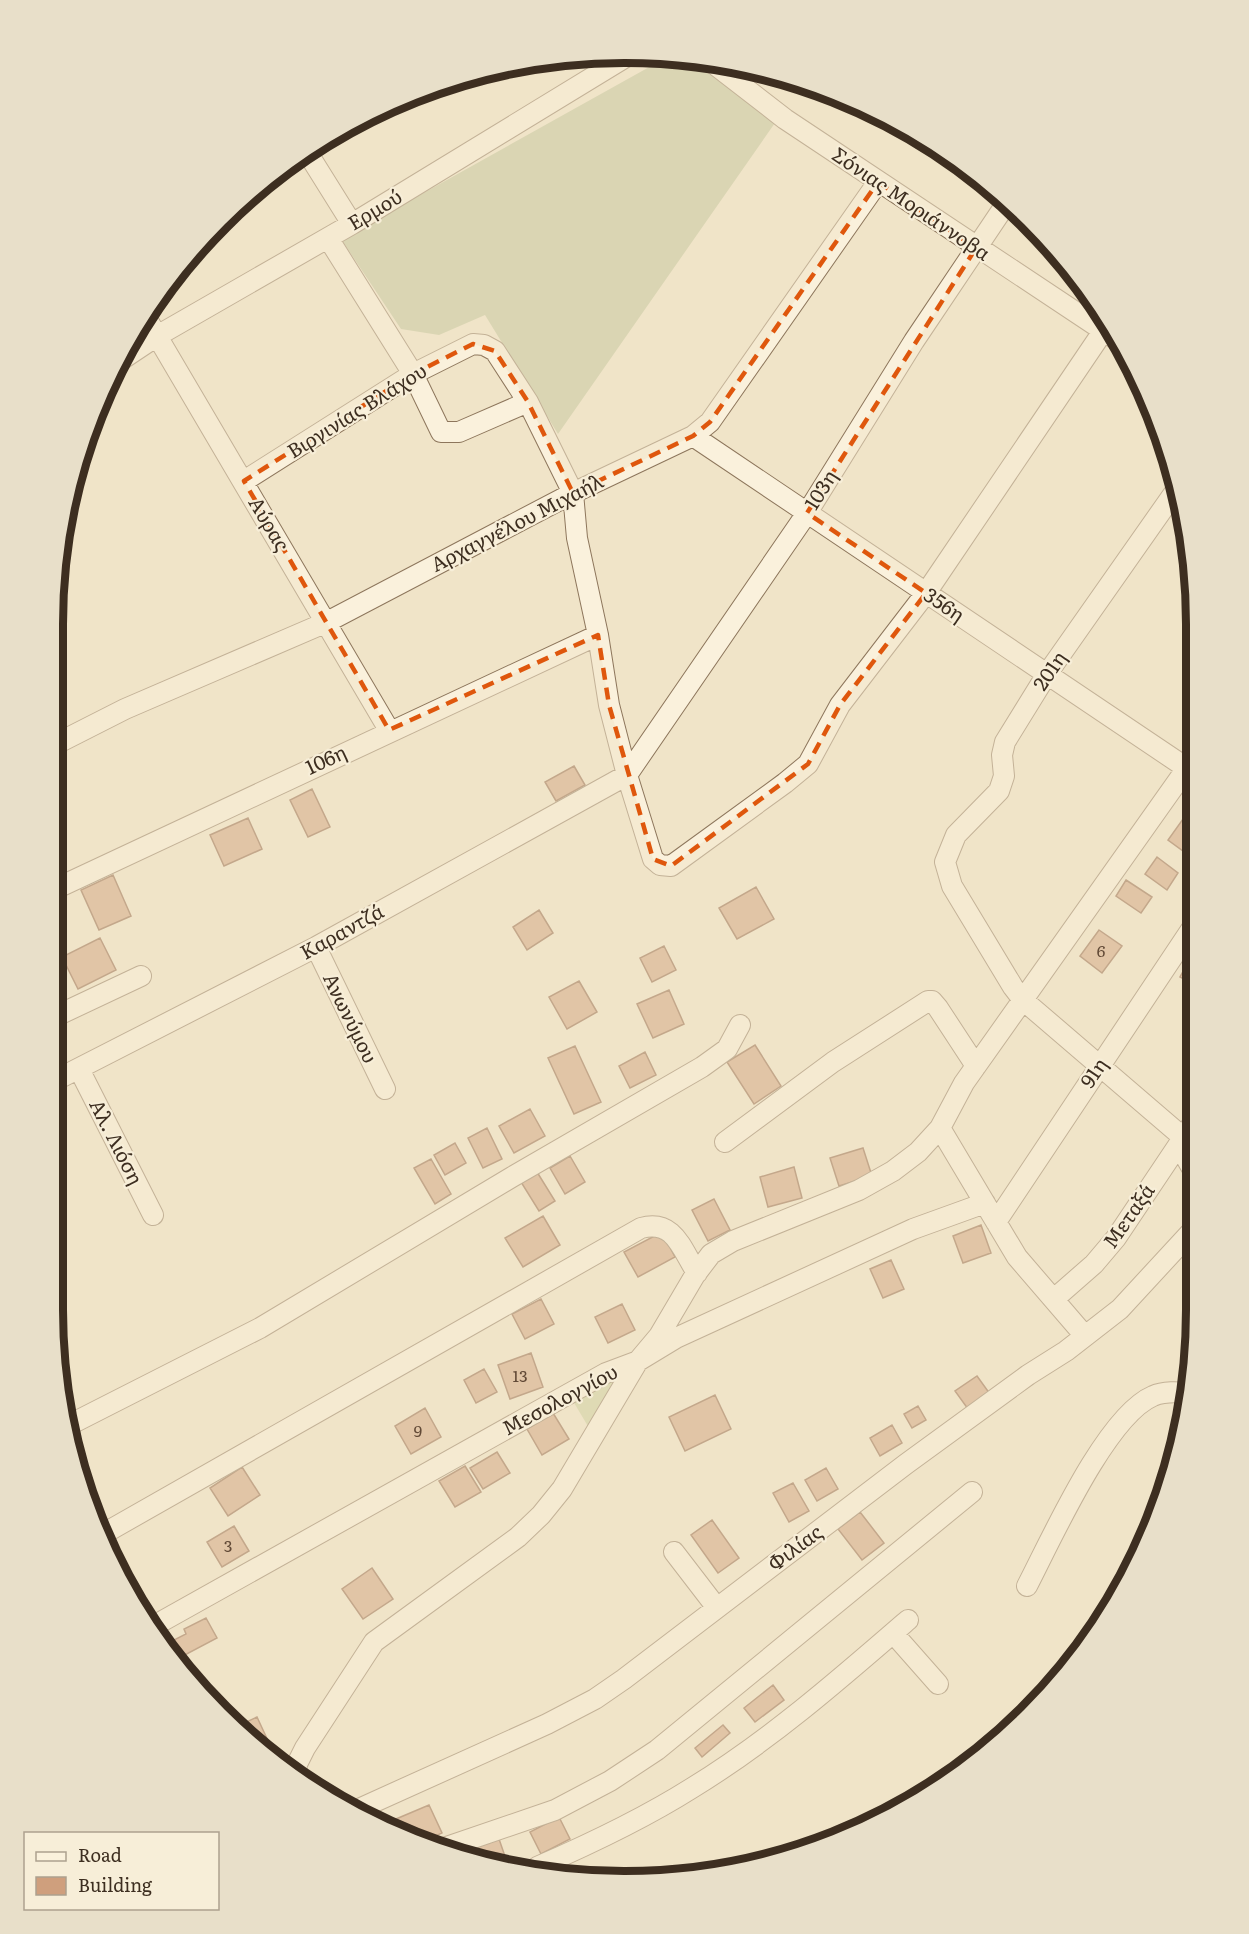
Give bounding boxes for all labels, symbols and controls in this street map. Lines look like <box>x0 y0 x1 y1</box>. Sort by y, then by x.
street label: Σόνιας Μοριάννοβα <box>827 138 997 267</box>
street label: Ερμού <box>341 180 407 236</box>
street label: Βιργινίας Βλάχου <box>280 354 432 464</box>
street label: 103η <box>795 463 843 515</box>
street label: Αρχαγγέλου Μιχαήλ <box>425 465 608 578</box>
street label: Αύρας <box>243 490 299 556</box>
street label: 356η <box>919 579 972 628</box>
street label: 201η <box>1024 644 1072 696</box>
street label: 106η <box>300 736 351 781</box>
street label: Καραντζά <box>294 895 388 966</box>
house number: 6 <box>1097 938 1106 962</box>
street label: Ανωνύμου <box>317 967 387 1067</box>
street label: 91η <box>1071 1051 1113 1093</box>
street label: Αλ. Λιόση <box>83 1093 152 1189</box>
street label: Μεταξά <box>1094 1176 1161 1253</box>
street label: Μεσολογγίου <box>496 1355 622 1441</box>
house number: 13 <box>512 1363 528 1387</box>
house number: 9 <box>414 1418 422 1442</box>
street label: Φιλίας <box>760 1516 828 1577</box>
house number: 3 <box>224 1533 232 1557</box>
legend <box>24 1832 219 1910</box>
text: Road <box>78 1841 122 1868</box>
text: Building <box>78 1871 153 1898</box>

